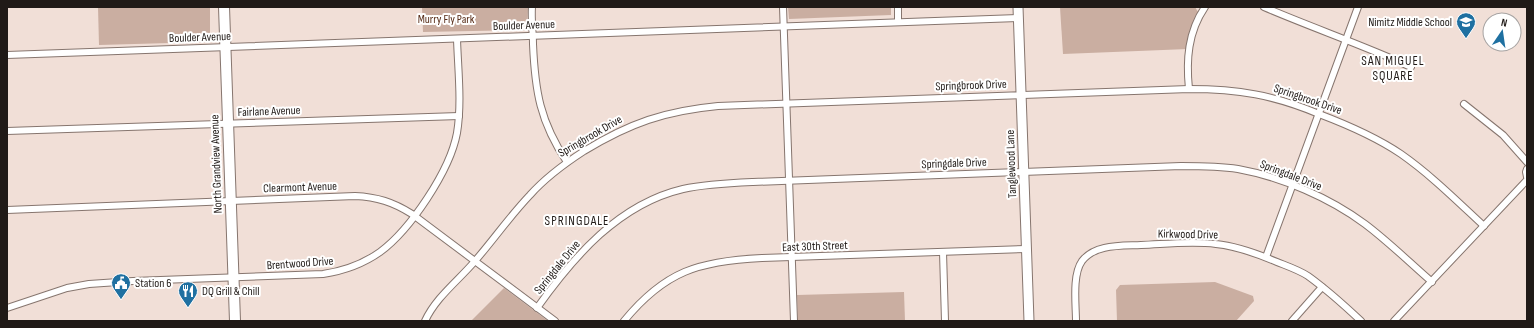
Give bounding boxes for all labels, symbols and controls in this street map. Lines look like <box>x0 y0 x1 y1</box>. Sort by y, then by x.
school or university icon: Nimitz Middle School <box>1455 11 1477 39</box>
park label: Murry Fly Park <box>418 12 475 27</box>
north arrow <box>1482 12 1522 52</box>
place label: Nimitz Middle School <box>1368 15 1452 30</box>
text: N <box>1500 16 1509 30</box>
street label: Boulder Avenue <box>493 17 555 34</box>
street label: Boulder Avenue <box>169 29 231 46</box>
district label: SAN MIGUEL SQUARE <box>1361 53 1425 84</box>
street label: Springbrook Drive <box>935 77 1007 94</box>
street label: Springbrook Drive <box>1272 81 1344 118</box>
street label: Fairlane Avenue <box>237 103 301 120</box>
street label: Springbrook Drive <box>556 112 625 161</box>
street label: North Grandview Avenue <box>207 114 226 214</box>
street label: Tanglewood Lane <box>1003 129 1020 198</box>
street label: Springdale Drive <box>921 155 987 172</box>
street label: Springdale Drive <box>1258 157 1324 194</box>
street label: Clearmont Avenue <box>263 179 337 196</box>
district label: SPRINGDALE <box>545 213 609 229</box>
street label: Kirkwood Drive <box>1158 226 1218 243</box>
street label: Springdale Drive <box>531 237 584 297</box>
street label: East 30th Street <box>782 238 848 255</box>
street label: Brentwood Drive <box>266 254 334 273</box>
public building icon: Station 6 <box>110 272 132 300</box>
place label: Station 6 <box>135 276 172 291</box>
restaurant icon: DQ Grill & Chill <box>177 280 199 308</box>
place label: DQ Grill & Chill <box>202 284 259 299</box>

